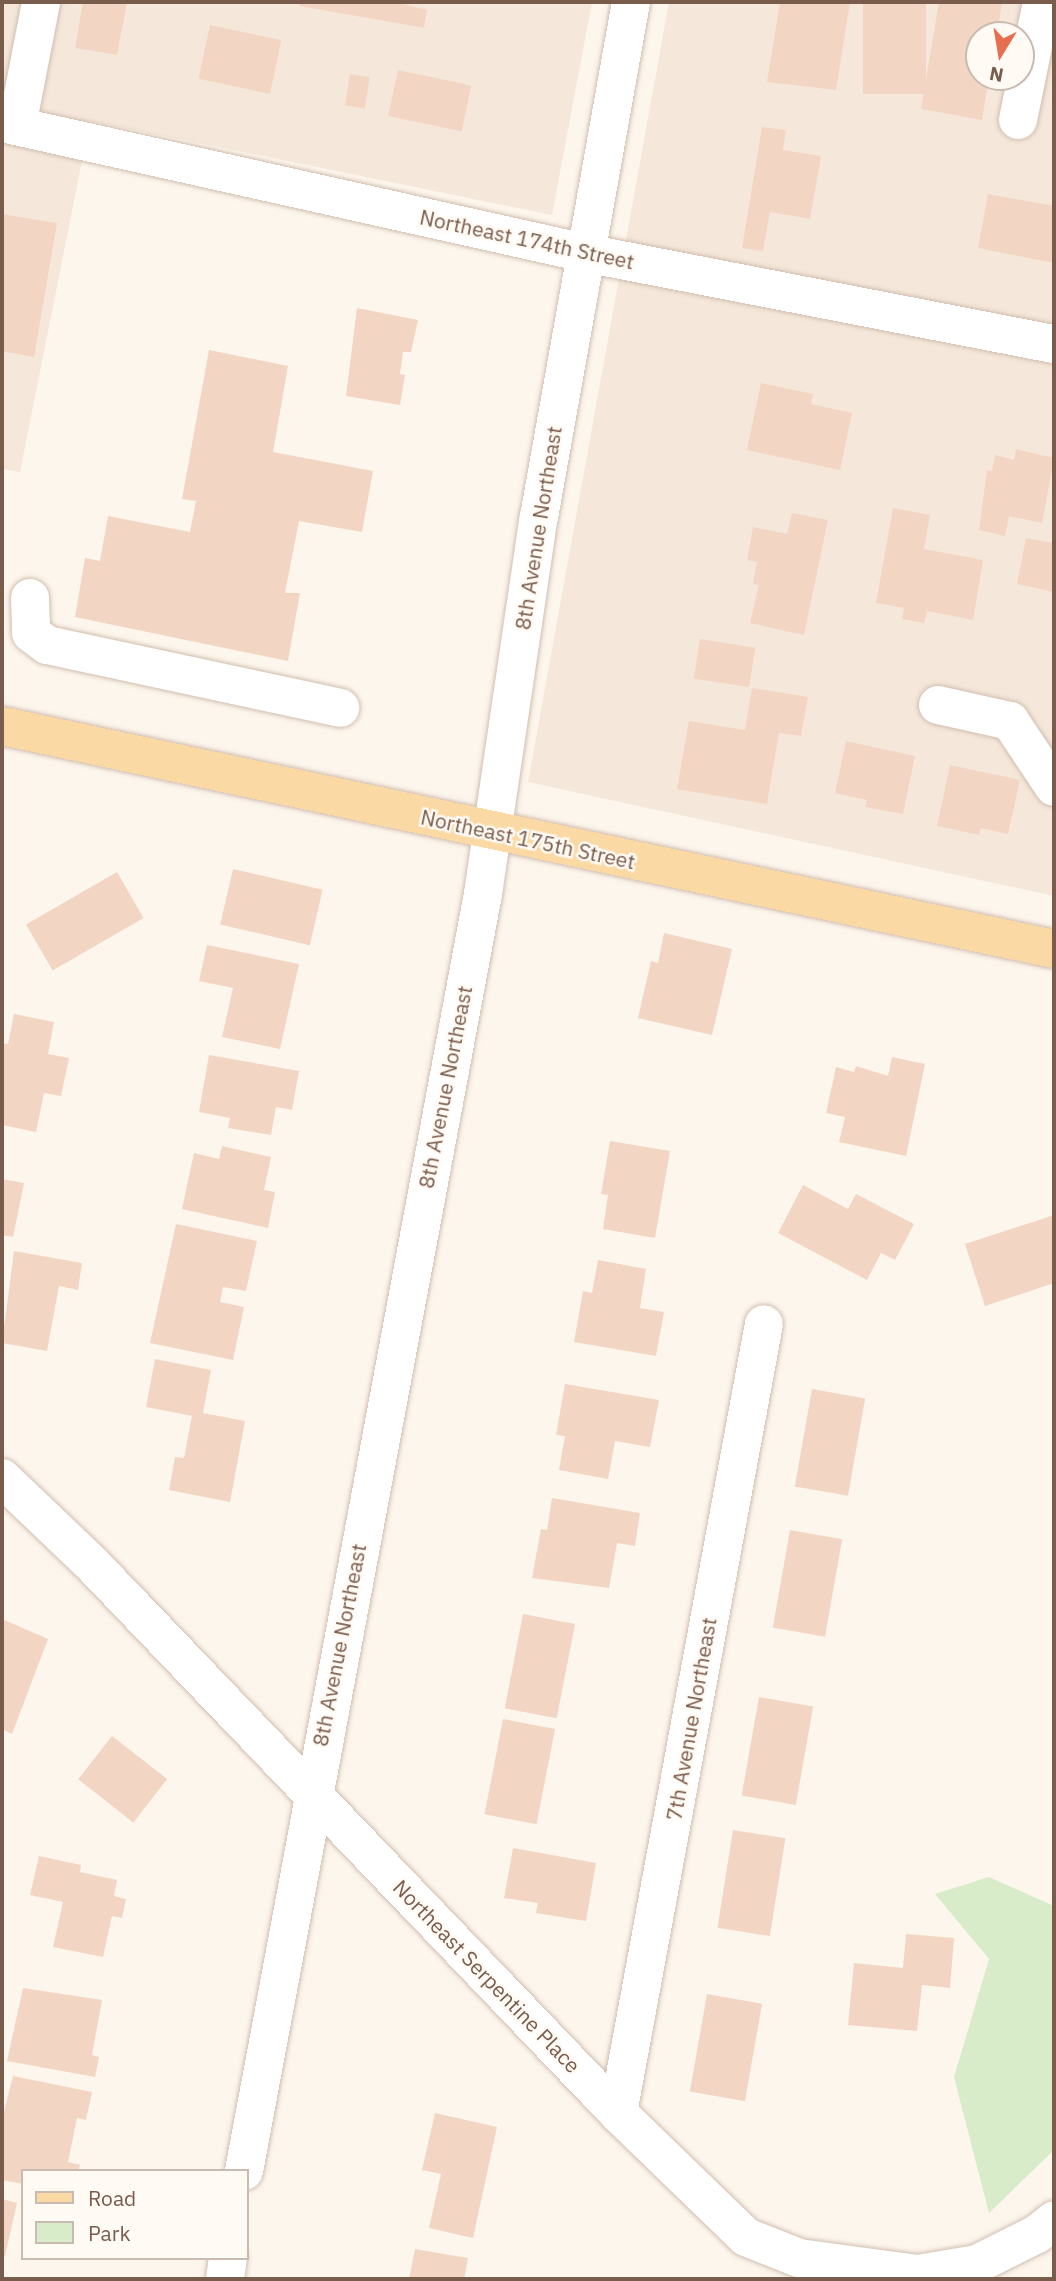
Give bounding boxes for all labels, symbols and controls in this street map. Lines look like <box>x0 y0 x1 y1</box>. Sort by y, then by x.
north arrow <box>965 21 1035 91</box>
text: N <box>987 62 1005 88</box>
street label: Northeast 174th Street <box>418 204 636 274</box>
street label: 8th Avenue Northeast <box>509 424 567 632</box>
street label: Northeast 175th Street <box>419 804 637 874</box>
street label: 8th Avenue Northeast <box>413 984 477 1190</box>
street label: 8th Avenue Northeast <box>307 1542 371 1748</box>
street label: 7th Avenue Northeast <box>661 1615 721 1823</box>
street label: Northeast Serpentine Place <box>388 1874 586 2078</box>
legend <box>21 2169 248 2260</box>
text: Road <box>88 2184 136 2212</box>
text: Park <box>88 2219 131 2247</box>

